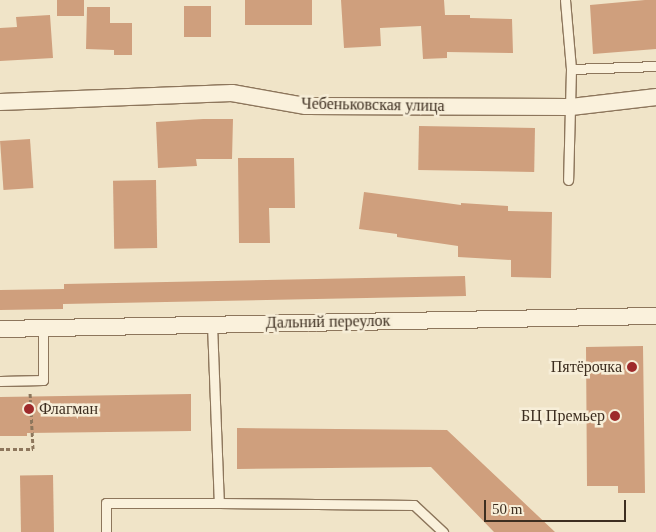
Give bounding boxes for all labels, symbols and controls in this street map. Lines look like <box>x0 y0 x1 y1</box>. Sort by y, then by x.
street label: Чебеньковская улица <box>301 94 445 116</box>
street label: Дальний переулок <box>266 311 390 333</box>
place label: Пятёрочка <box>551 357 622 377</box>
marker: Пятёрочка <box>626 361 638 373</box>
place label: Флагман <box>39 399 98 419</box>
marker: Флагман <box>23 403 35 415</box>
place label: БЦ Премьер <box>521 406 605 426</box>
marker: БЦ Премьер <box>609 410 621 422</box>
scale bar <box>486 490 628 522</box>
text: 50 m <box>492 501 522 517</box>

